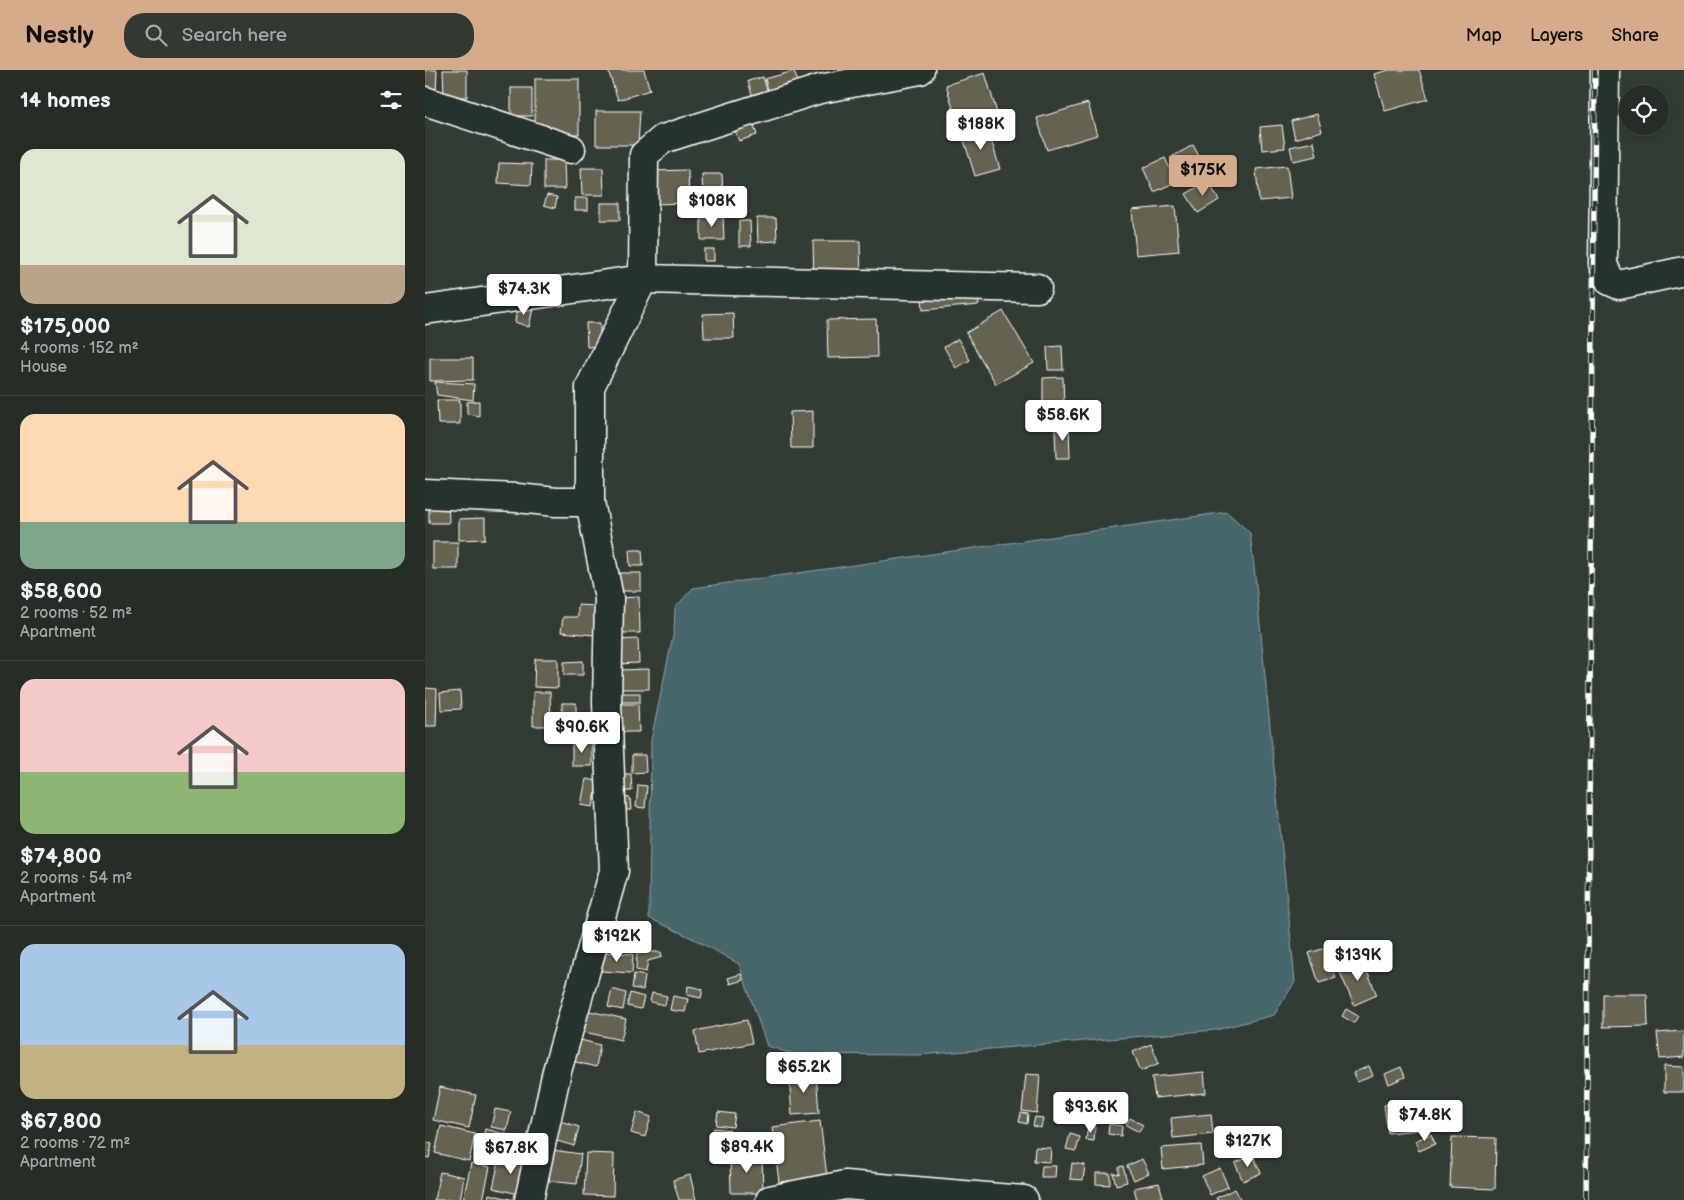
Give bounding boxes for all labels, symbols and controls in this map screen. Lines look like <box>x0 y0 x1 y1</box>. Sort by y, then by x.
search box <box>124 13 474 58</box>
text: Nestly <box>25 21 94 50</box>
icon: search <box>142 21 170 49</box>
text: Search here <box>182 24 287 47</box>
text: Map <box>1466 25 1502 46</box>
text: Layers <box>1530 25 1583 46</box>
text: Share <box>1611 25 1659 46</box>
map controls <box>1619 85 1669 135</box>
button: locate <box>1619 85 1669 135</box>
icon: filters <box>377 86 405 114</box>
text: 14 homes <box>20 88 111 113</box>
pin: $188K <box>946 108 1016 151</box>
text: $188K <box>957 115 1005 134</box>
pin: $175K <box>1168 154 1238 197</box>
text: $175K <box>1180 161 1226 180</box>
icon: home <box>168 181 258 271</box>
pin: $108K <box>677 186 747 228</box>
text: $108K <box>688 192 736 211</box>
pin: $74.3K <box>483 274 565 316</box>
text: $74.3K <box>498 280 550 299</box>
text: $175,000 <box>20 314 110 339</box>
text: 4 rooms · 152 m² <box>20 339 139 358</box>
text: House <box>20 358 67 377</box>
pin: $58.6K <box>1022 400 1104 442</box>
text: $58.6K <box>1036 406 1090 425</box>
icon: home <box>168 447 258 537</box>
text: $58,600 <box>20 579 102 604</box>
text: 2 rooms · 52 m² <box>20 604 132 623</box>
text: Apartment <box>20 623 96 642</box>
icon: home <box>168 712 258 802</box>
pin: $90.6K <box>541 712 623 754</box>
text: $90.6K <box>555 718 609 737</box>
text: $74,800 <box>20 844 101 869</box>
text: 2 rooms · 54 m² <box>20 869 132 888</box>
text: Apartment <box>20 888 96 907</box>
pin: $192K <box>582 920 652 963</box>
text: $192K <box>593 927 641 946</box>
pin: $139K <box>1323 940 1393 982</box>
text: $139K <box>1335 946 1381 965</box>
icon: home <box>168 977 258 1067</box>
pin: $65.2K <box>763 1052 845 1094</box>
text: $65.2K <box>777 1058 831 1077</box>
pin: $93.6K <box>1050 1092 1132 1134</box>
text: $93.6K <box>1064 1098 1118 1117</box>
pin: $74.8K <box>1384 1100 1466 1142</box>
text: $74.8K <box>1399 1106 1451 1125</box>
text: $67,800 <box>20 1109 102 1134</box>
pin: $127K <box>1213 1126 1283 1168</box>
pin: $67.8K <box>470 1132 552 1175</box>
pin: $89.4K <box>706 1132 788 1174</box>
text: $127K <box>1225 1132 1271 1151</box>
text: 2 rooms · 72 m² <box>20 1134 130 1153</box>
text: $89.4K <box>720 1138 774 1157</box>
text: $67.8K <box>484 1139 538 1158</box>
text: Apartment <box>20 1153 96 1172</box>

